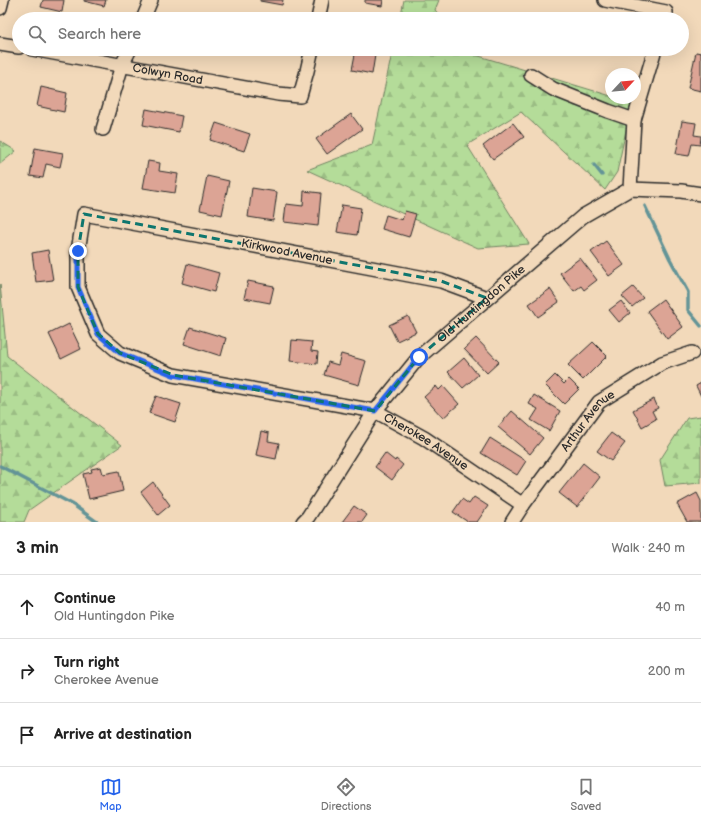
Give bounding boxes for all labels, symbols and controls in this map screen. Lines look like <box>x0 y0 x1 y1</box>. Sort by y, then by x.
search box <box>12 12 689 56</box>
icon: search <box>26 23 48 45</box>
text: Search here <box>58 25 141 44</box>
street label: Colwyn Road <box>131 60 204 88</box>
north arrow <box>605 68 641 104</box>
street label: Kirkwood Avenue <box>240 236 334 268</box>
route end <box>69 242 87 260</box>
street label: Old Huntingdon Pike <box>434 262 528 346</box>
route start <box>410 348 428 366</box>
street label: Arthur Avenue <box>558 387 617 454</box>
street label: Cherokee Avenue <box>381 410 471 473</box>
text: 3 min <box>16 538 59 558</box>
text: Walk · 240 m <box>611 540 685 556</box>
text: Continue <box>54 589 116 608</box>
icon: ahead <box>16 596 38 618</box>
text: 40 m <box>655 599 685 615</box>
text: Old Huntingdon Pike <box>54 608 174 624</box>
text: Turn right <box>54 653 119 672</box>
icon: right <box>16 660 38 682</box>
text: 200 m <box>648 663 685 679</box>
text: Cherokee Avenue <box>54 672 159 688</box>
icon: arrive <box>16 724 38 746</box>
text: Arrive at destination <box>54 725 192 744</box>
tab: Map <box>100 776 122 813</box>
tab: Directions <box>321 776 371 813</box>
tab: Saved <box>571 776 601 813</box>

